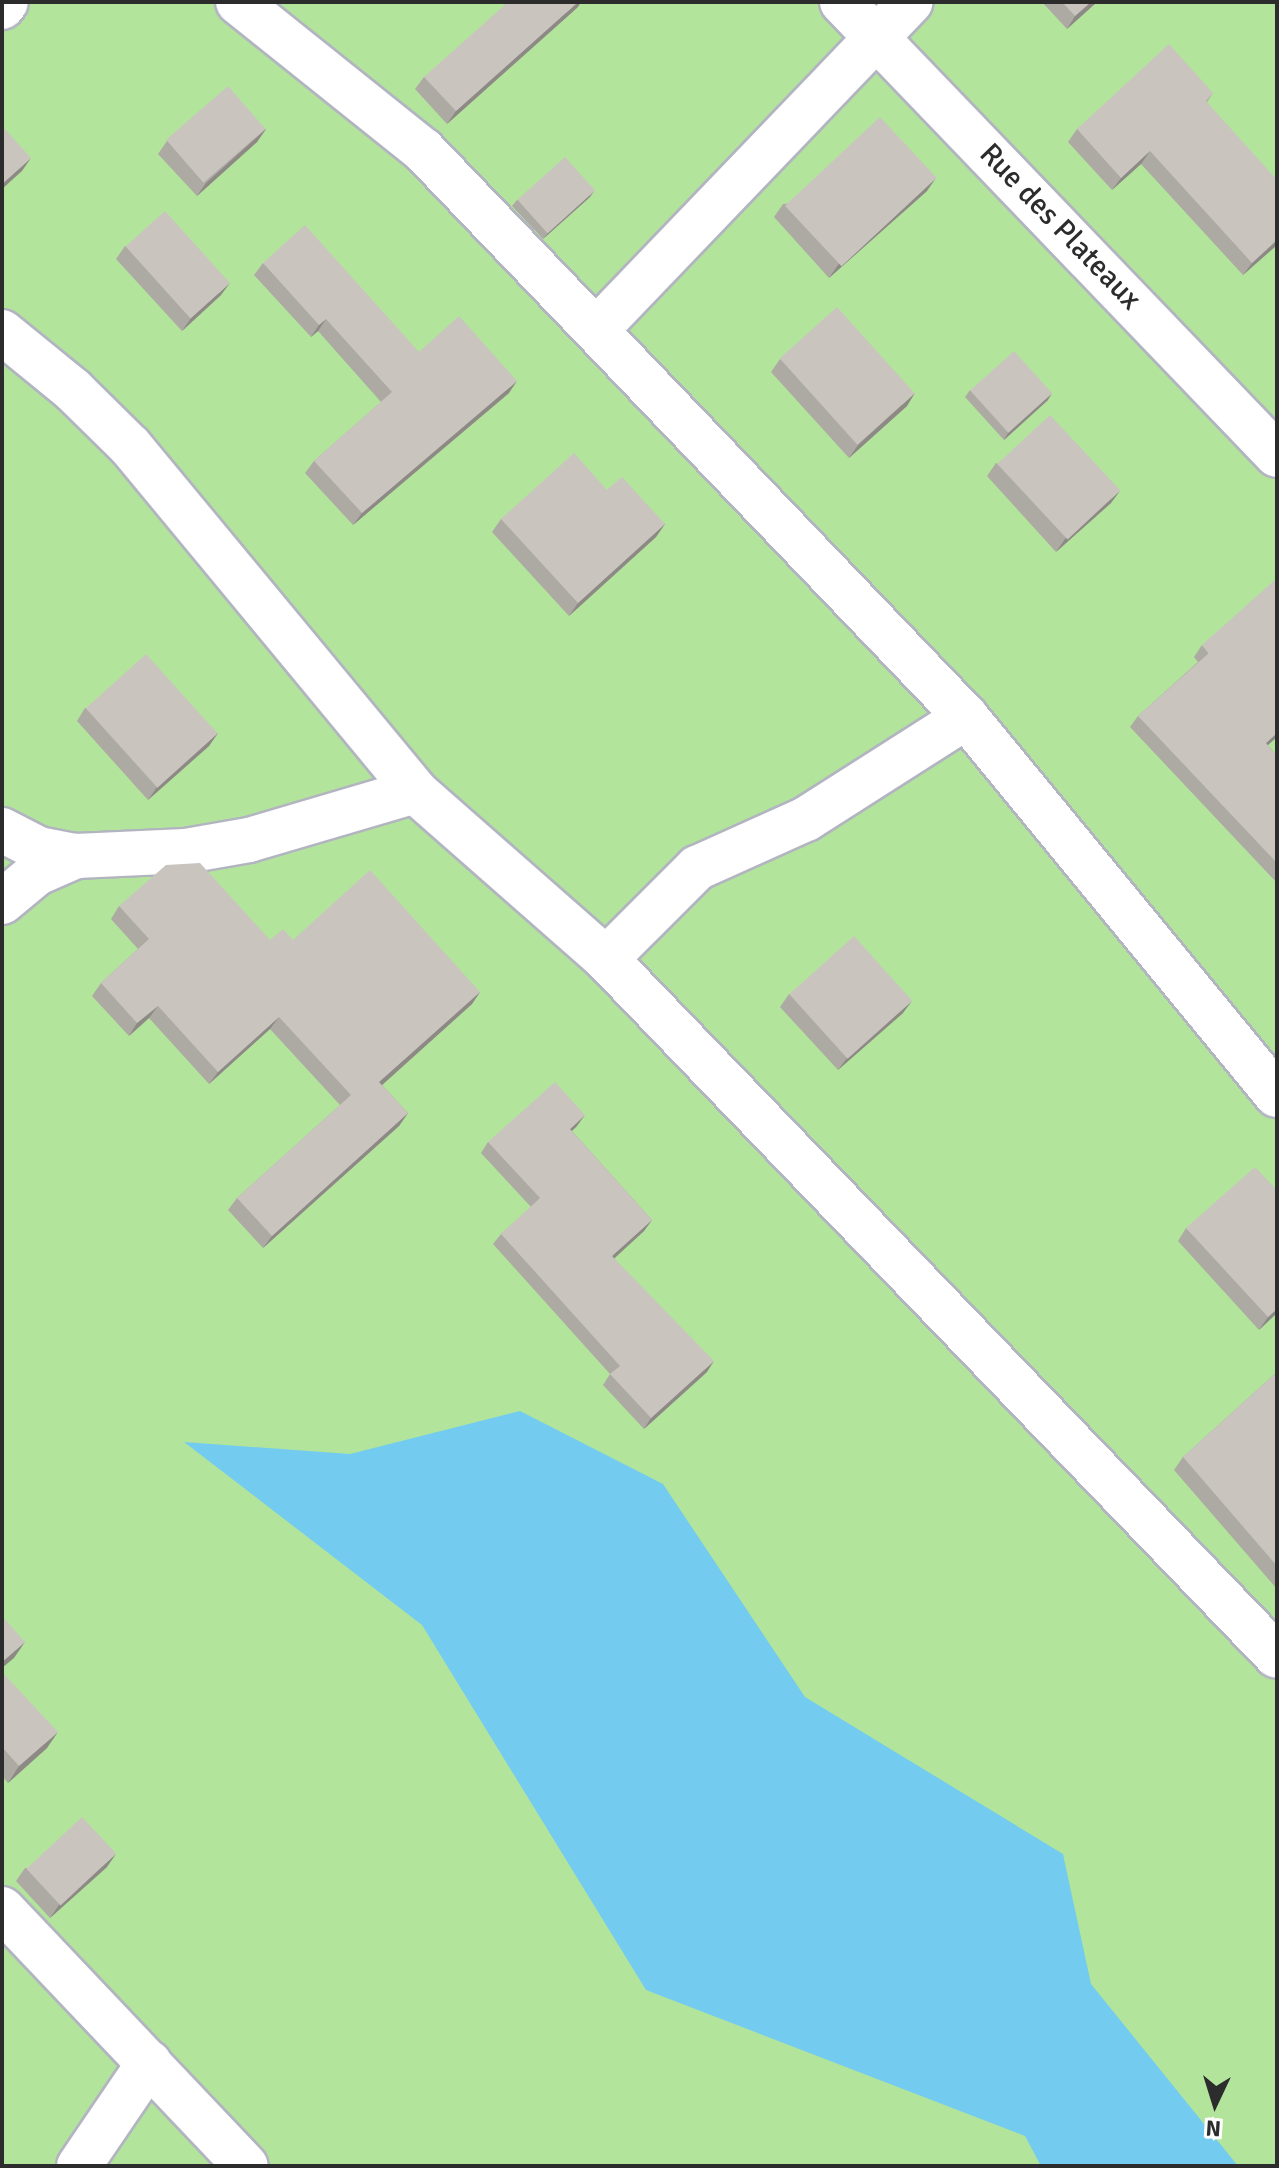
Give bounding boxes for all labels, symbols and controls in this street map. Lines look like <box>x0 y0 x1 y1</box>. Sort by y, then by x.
street label: Rue des Plateaux <box>972 136 1148 318</box>
north arrow <box>1175 2064 1255 2144</box>
text: N <box>1205 2114 1222 2142</box>

